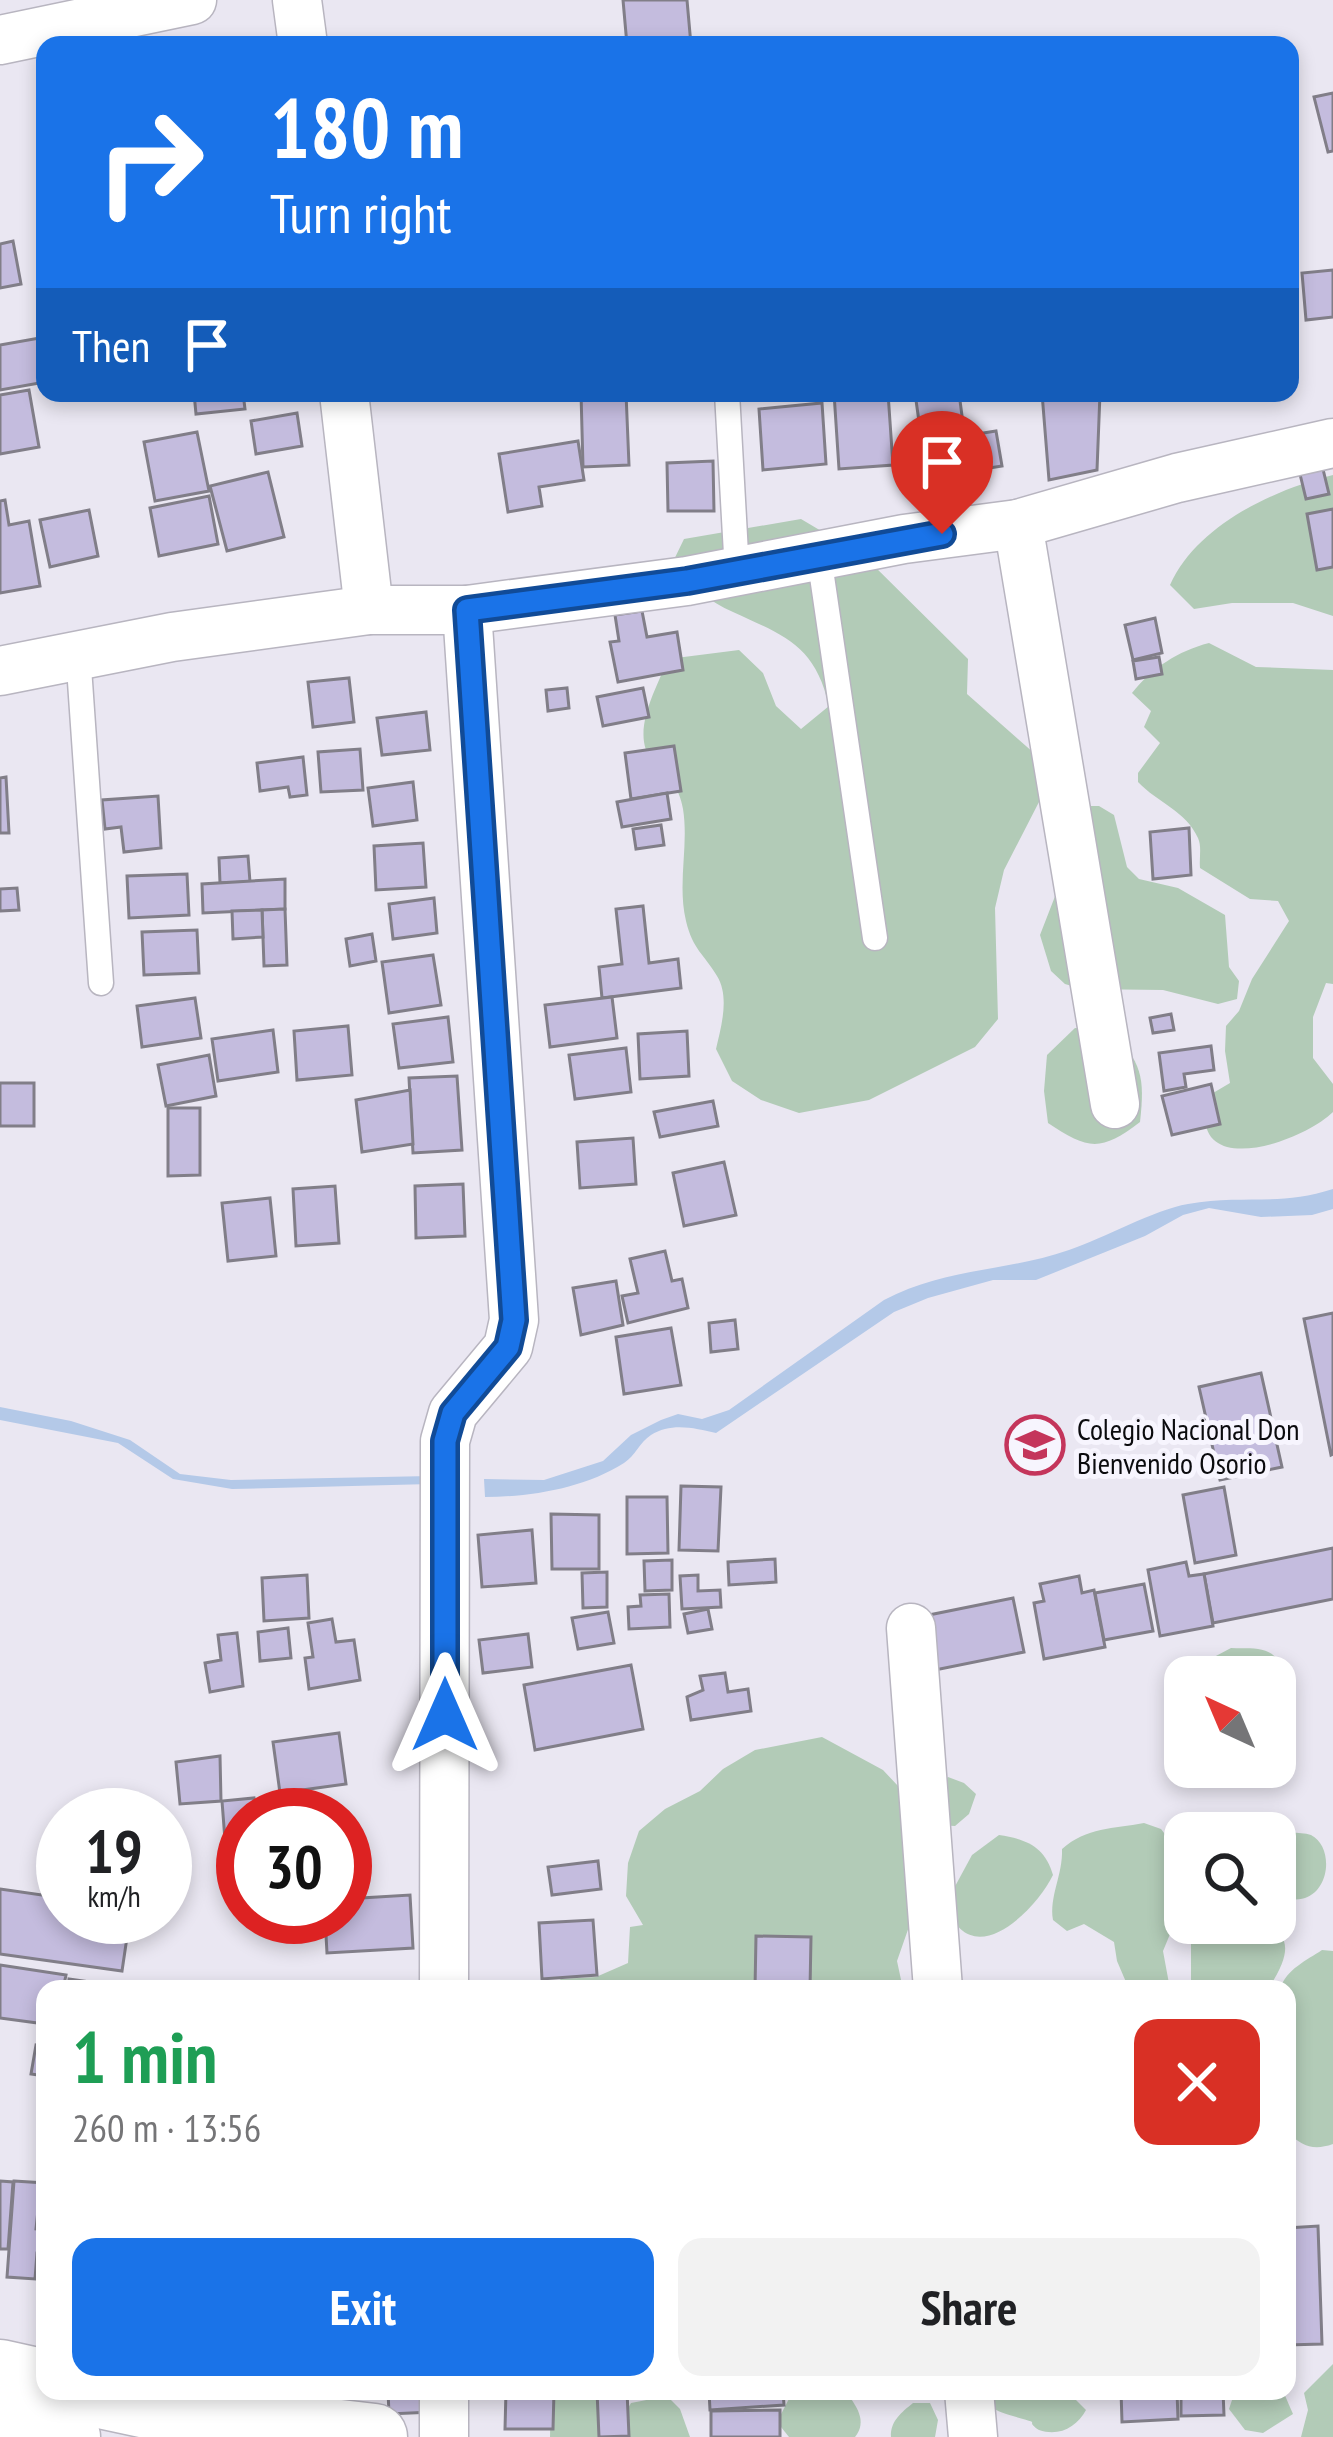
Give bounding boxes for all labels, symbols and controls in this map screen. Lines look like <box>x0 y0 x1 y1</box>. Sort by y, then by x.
text: 180 m <box>270 72 463 181</box>
icon: right <box>72 84 228 240</box>
text: Turn right <box>270 178 451 248</box>
icon: arrive <box>174 312 240 378</box>
text: Then <box>72 316 150 374</box>
pin <box>891 411 993 534</box>
icon: arrive <box>909 429 975 495</box>
place label: Colegio Nacional Don Bienvenido Osorio <box>1077 1409 1299 1482</box>
school or university icon: Colegio Nacional Don Bienvenido Osorio <box>1004 1414 1066 1476</box>
position arrow <box>382 1652 508 1778</box>
north arrow <box>1164 1656 1296 1788</box>
map controls <box>1164 1656 1296 1944</box>
speed limit sign: 30 <box>216 1788 372 1944</box>
text: 19 <box>85 1812 143 1890</box>
button: search <box>1164 1812 1296 1944</box>
text: km/h <box>87 1876 141 1915</box>
text: 1 min <box>72 2010 217 2103</box>
button: close <box>1134 2019 1260 2145</box>
text: 260 m · 13:56 <box>72 2102 261 2153</box>
button: Exit <box>72 2238 654 2376</box>
button: Share <box>678 2238 1260 2376</box>

